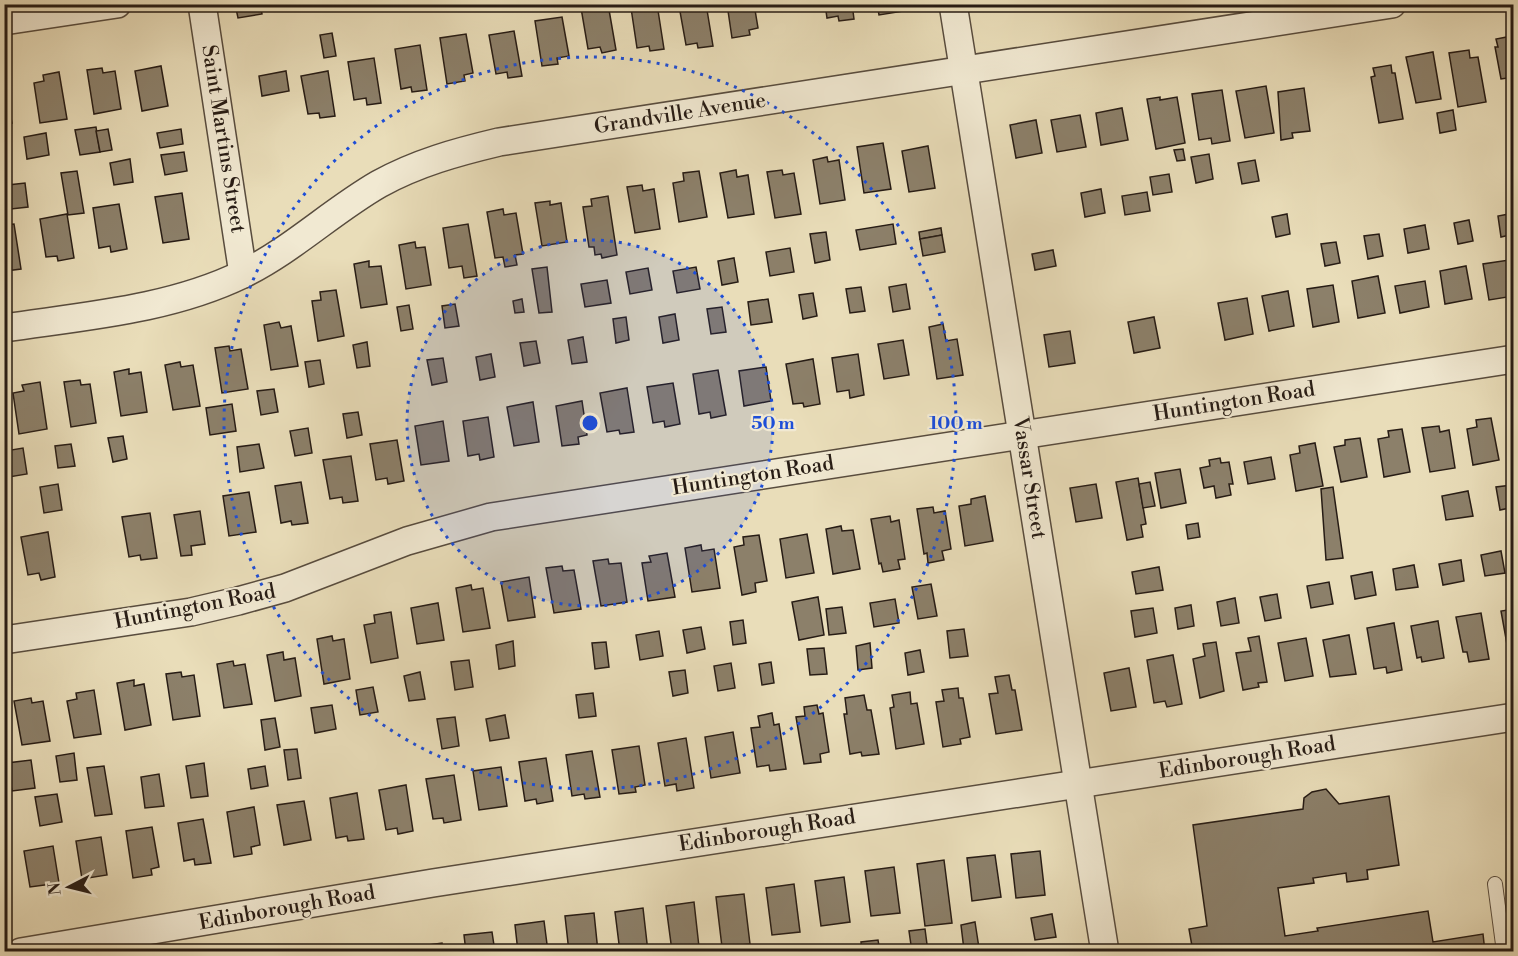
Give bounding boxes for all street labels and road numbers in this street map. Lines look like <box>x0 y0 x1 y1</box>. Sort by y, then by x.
street label: Saint Martins Street <box>195 43 251 236</box>
street label: Grandville Avenue <box>592 88 768 140</box>
street label: Huntington Road <box>1151 376 1317 428</box>
street label: Vassar Street <box>1006 414 1052 541</box>
street label: Huntington Road <box>670 450 836 502</box>
street label: Huntington Road <box>112 579 278 635</box>
street label: Edinborough Road <box>1157 731 1337 785</box>
street label: Edinborough Road <box>677 804 857 858</box>
street label: Edinborough Road <box>197 880 377 936</box>

